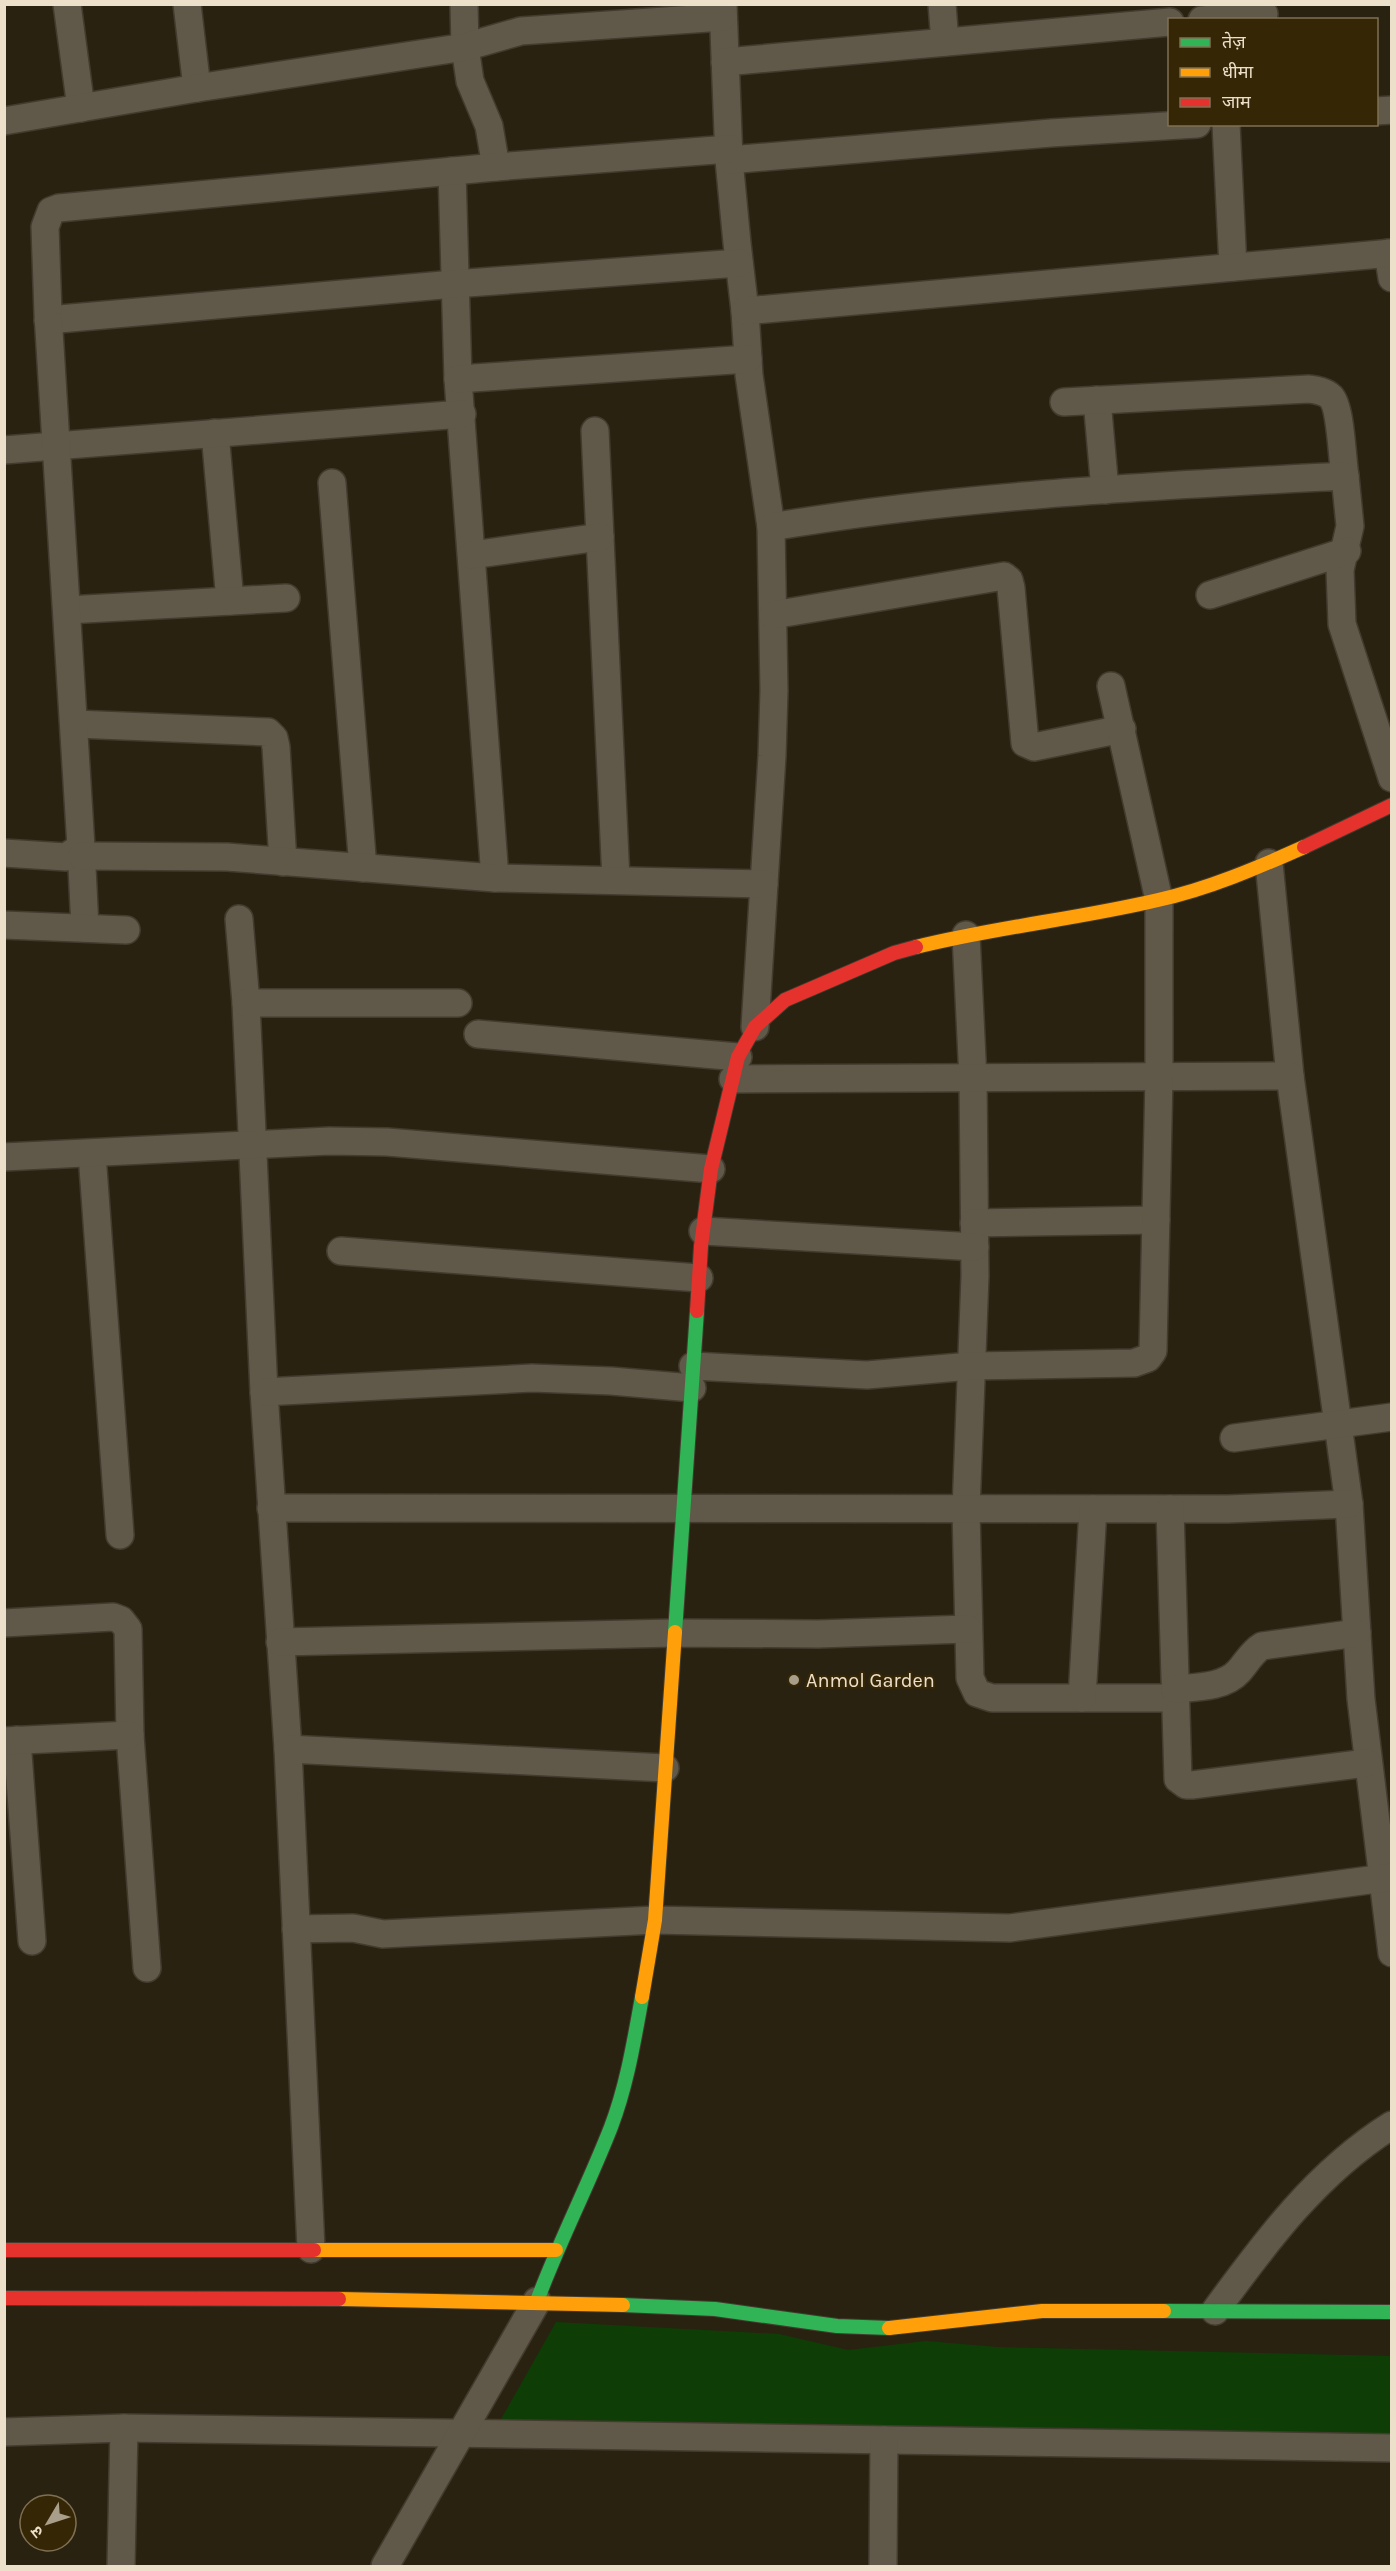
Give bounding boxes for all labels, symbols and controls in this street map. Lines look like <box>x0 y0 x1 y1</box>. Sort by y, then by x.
legend <box>1168 18 1378 126</box>
text: तेज़ <box>1222 31 1246 53</box>
text: धीमा <box>1222 61 1253 83</box>
text: जाम <box>1222 91 1252 113</box>
place label: Anmol Garden <box>806 1669 935 1692</box>
marker: Anmol Garden <box>787 1673 801 1687</box>
north arrow <box>18 2493 78 2553</box>
text: उ <box>26 2522 47 2542</box>

